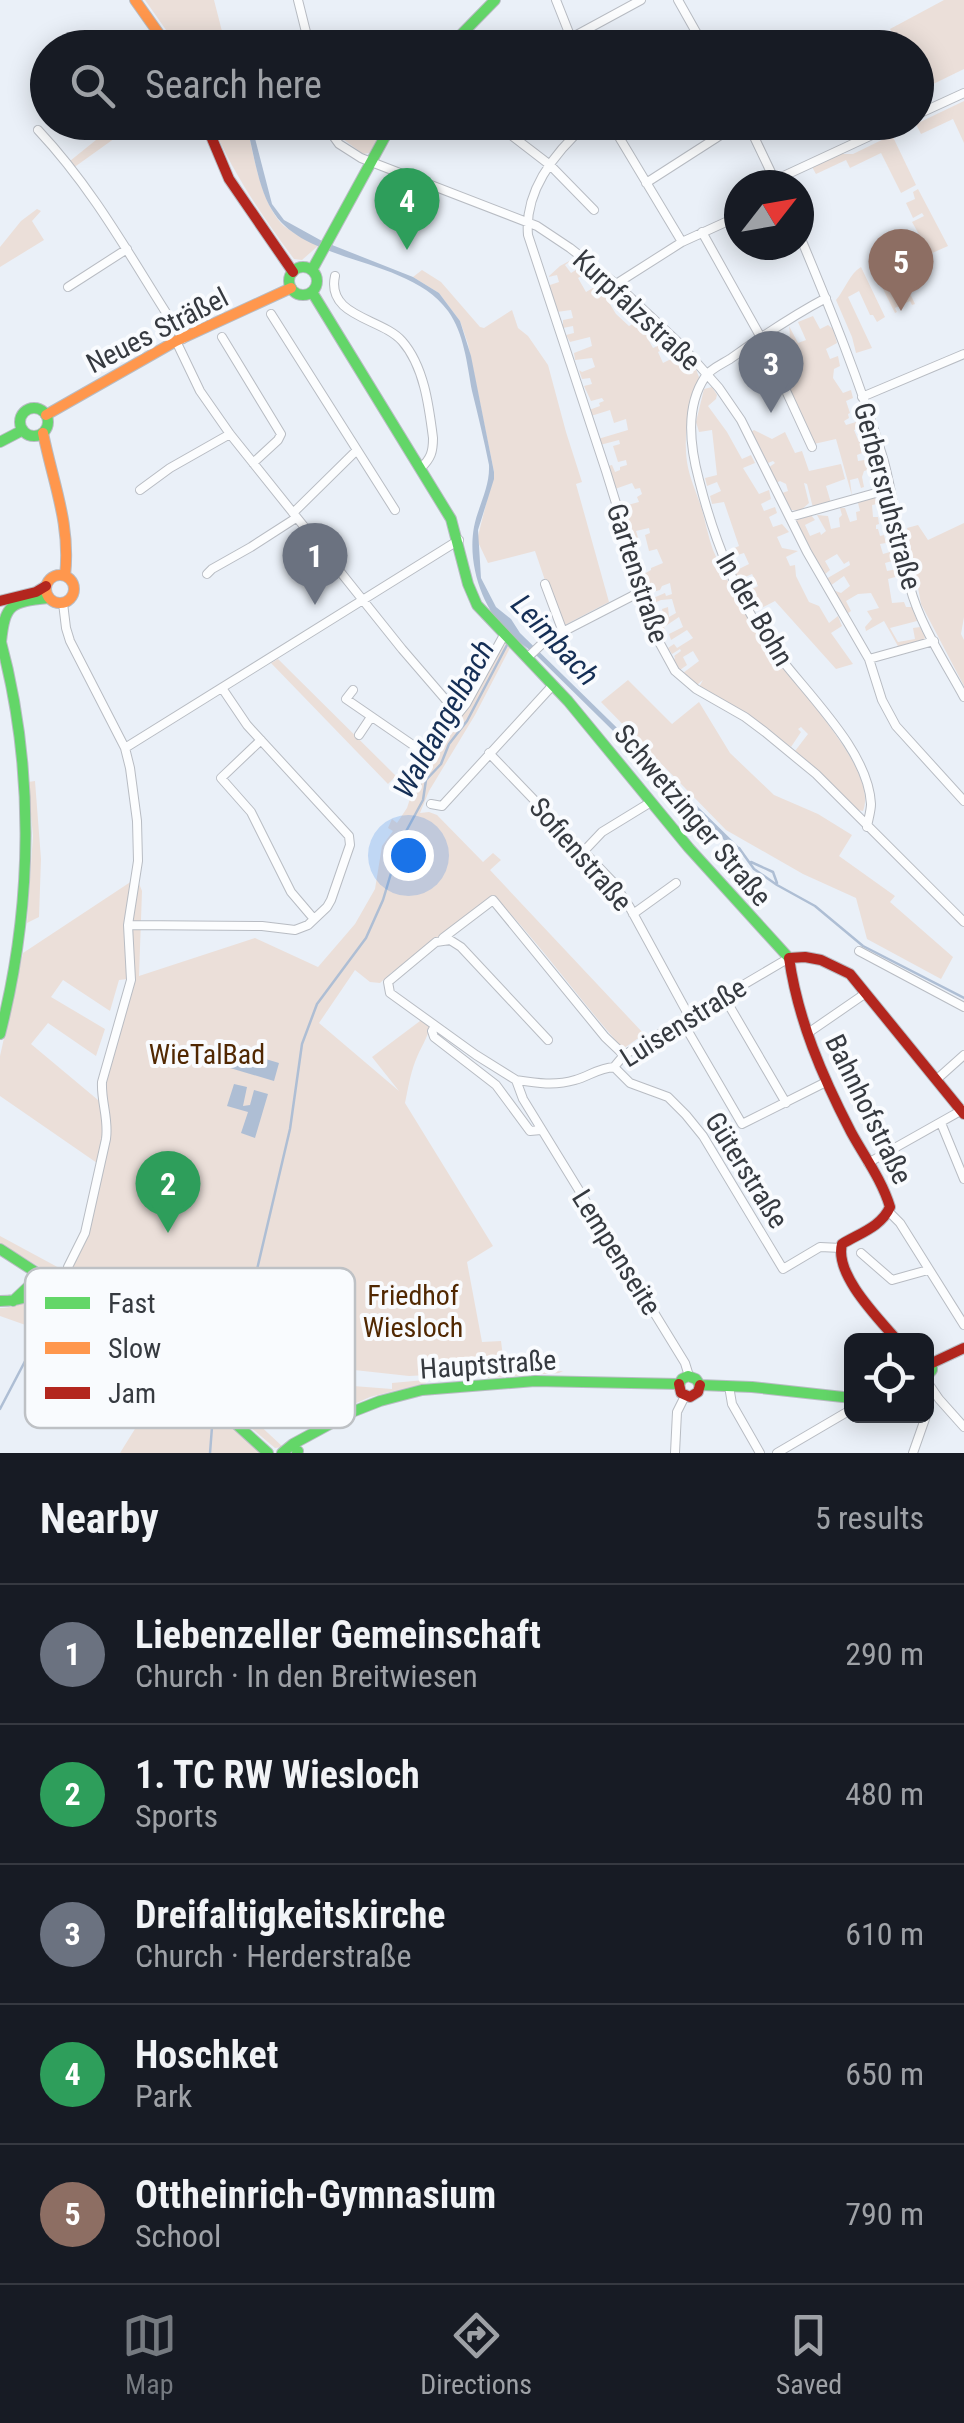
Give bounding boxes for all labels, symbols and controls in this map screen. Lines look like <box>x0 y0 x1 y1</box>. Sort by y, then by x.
search box <box>30 30 934 140</box>
icon: search <box>65 58 120 113</box>
text: Search here <box>145 63 322 107</box>
pin: 4 <box>374 168 440 250</box>
north arrow <box>724 170 814 260</box>
pin: 5 <box>868 228 934 311</box>
street label: Kurpfalzstraße <box>566 243 707 378</box>
street label: Neues Sträßel <box>81 281 234 380</box>
pin: 3 <box>738 330 804 413</box>
street label: Gerbersruhstraße <box>847 399 928 593</box>
street label: Gartenstraße <box>600 499 676 647</box>
pin: 1 <box>282 522 348 605</box>
street label: In der Bohn <box>709 547 800 672</box>
water label: Leimbach <box>504 587 606 693</box>
water label: Waldangelbach <box>386 634 501 804</box>
street label: Schwetzinger Straße <box>607 718 778 913</box>
street label: Sofienstraße <box>523 791 639 918</box>
your location <box>383 830 434 881</box>
street label: Luisenstraße <box>614 971 752 1074</box>
street label: Bahnhofstraße <box>818 1029 919 1189</box>
park label: WieTalBad <box>149 1038 265 1071</box>
street label: Güterstraße <box>698 1106 795 1234</box>
pin: 2 <box>136 1150 200 1233</box>
street label: Lempenseite <box>565 1183 668 1321</box>
legend <box>25 1268 355 1428</box>
park label: Friedhof Wiesloch <box>363 1279 463 1344</box>
text: Fast <box>108 1287 155 1320</box>
text: Slow <box>108 1332 161 1365</box>
map controls <box>844 1333 934 1423</box>
button: locate <box>844 1333 934 1423</box>
street label: Hauptstraße <box>419 1343 557 1386</box>
text: Jam <box>108 1377 156 1410</box>
text: Nearby <box>40 1494 159 1543</box>
text: 5 results <box>815 1499 924 1537</box>
text: Liebenzeller Gemeinschaft <box>135 1613 541 1657</box>
text: 1 <box>64 1635 81 1673</box>
text: 290 m <box>845 1635 924 1673</box>
text: Church · In den Breitwiesen <box>135 1657 478 1695</box>
text: 1. TC RW Wiesloch <box>135 1753 420 1797</box>
text: 2 <box>64 1775 81 1813</box>
text: 480 m <box>845 1775 924 1813</box>
text: Sports <box>135 1797 218 1835</box>
text: Dreifaltigkeitskirche <box>135 1893 446 1937</box>
text: 3 <box>64 1915 81 1953</box>
text: 610 m <box>845 1915 924 1953</box>
text: Church · Herderstraße <box>135 1937 411 1975</box>
text: Hoschket <box>135 2033 278 2077</box>
text: 4 <box>64 2055 81 2093</box>
text: 650 m <box>845 2055 924 2093</box>
text: Park <box>135 2077 192 2115</box>
text: Ottheinrich-Gymnasium <box>135 2173 496 2217</box>
text: 5 <box>64 2195 81 2233</box>
text: 790 m <box>845 2195 924 2233</box>
text: School <box>135 2217 221 2255</box>
tab: Map <box>122 2308 177 2401</box>
tab: Directions <box>420 2308 532 2401</box>
tab: Saved <box>776 2308 842 2401</box>

